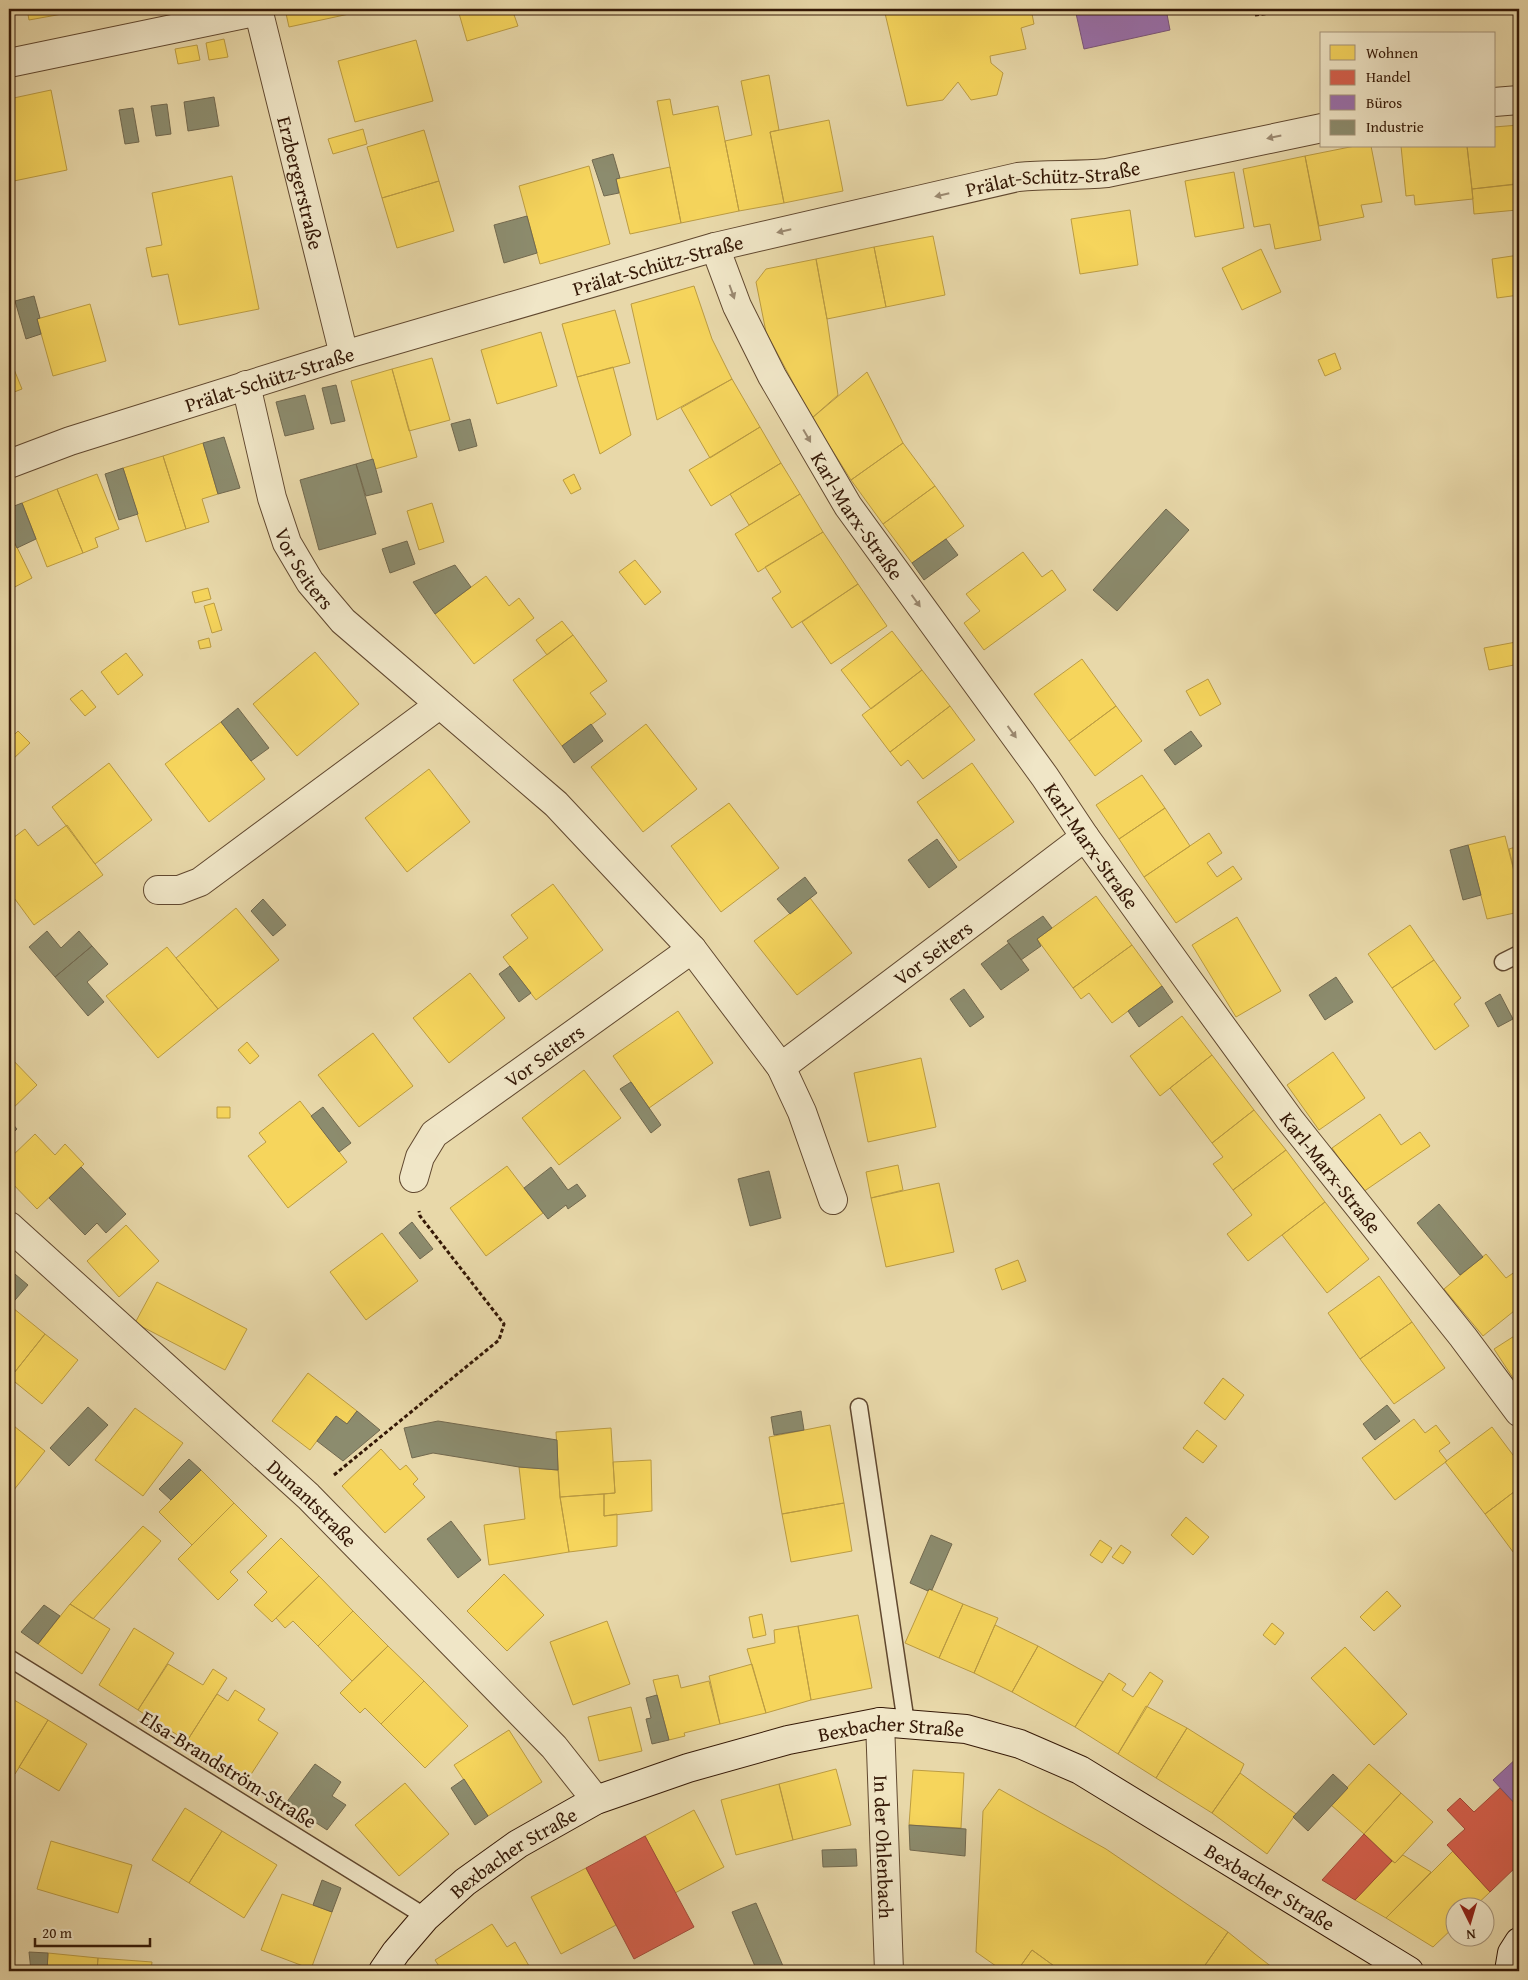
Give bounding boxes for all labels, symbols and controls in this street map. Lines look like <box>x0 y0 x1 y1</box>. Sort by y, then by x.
legend <box>1320 32 1496 148</box>
text: Wohnen <box>1366 42 1419 63</box>
text: Handel <box>1366 66 1411 87</box>
text: Büros <box>1366 92 1402 113</box>
street label: Erzbergerstraße <box>271 113 332 252</box>
text: Industrie <box>1366 116 1424 137</box>
one-way arrow <box>1265 134 1281 142</box>
street label: Prälat-Schütz-Straße <box>962 152 1142 203</box>
one-way arrow <box>935 191 950 199</box>
street label: Prälat-Schütz-Straße <box>569 227 746 302</box>
one-way arrow <box>776 227 791 235</box>
one-way arrow <box>729 285 736 300</box>
street label: Prälat-Schütz-Straße <box>181 338 357 419</box>
one-way arrow <box>803 430 812 443</box>
street label: Karl-Marx-Straße <box>805 446 911 585</box>
street label: Vor Seiters <box>268 524 341 615</box>
one-way arrow <box>911 594 921 608</box>
one-way arrow <box>1007 725 1017 739</box>
street label: Karl-Marx-Straße <box>1038 776 1147 915</box>
street label: Vor Seiters <box>887 913 978 992</box>
street label: Vor Seiters <box>498 1017 590 1094</box>
street label: Karl-Marx-Straße <box>1274 1105 1389 1239</box>
street label: Dunantstraße <box>261 1452 365 1553</box>
street label: Elsa-Brandström-Straße <box>135 1703 323 1835</box>
street label: Bexbacher Straße <box>815 1707 965 1748</box>
street label: In der Ohlenbach <box>867 1775 902 1919</box>
street label: Bexbacher Straße <box>442 1799 582 1904</box>
street label: Bexbacher Straße <box>1200 1835 1341 1937</box>
north arrow <box>1446 1898 1496 1948</box>
scale bar <box>35 1915 150 1947</box>
text: 20 m <box>42 1922 73 1943</box>
text: N <box>1465 1925 1477 1945</box>

